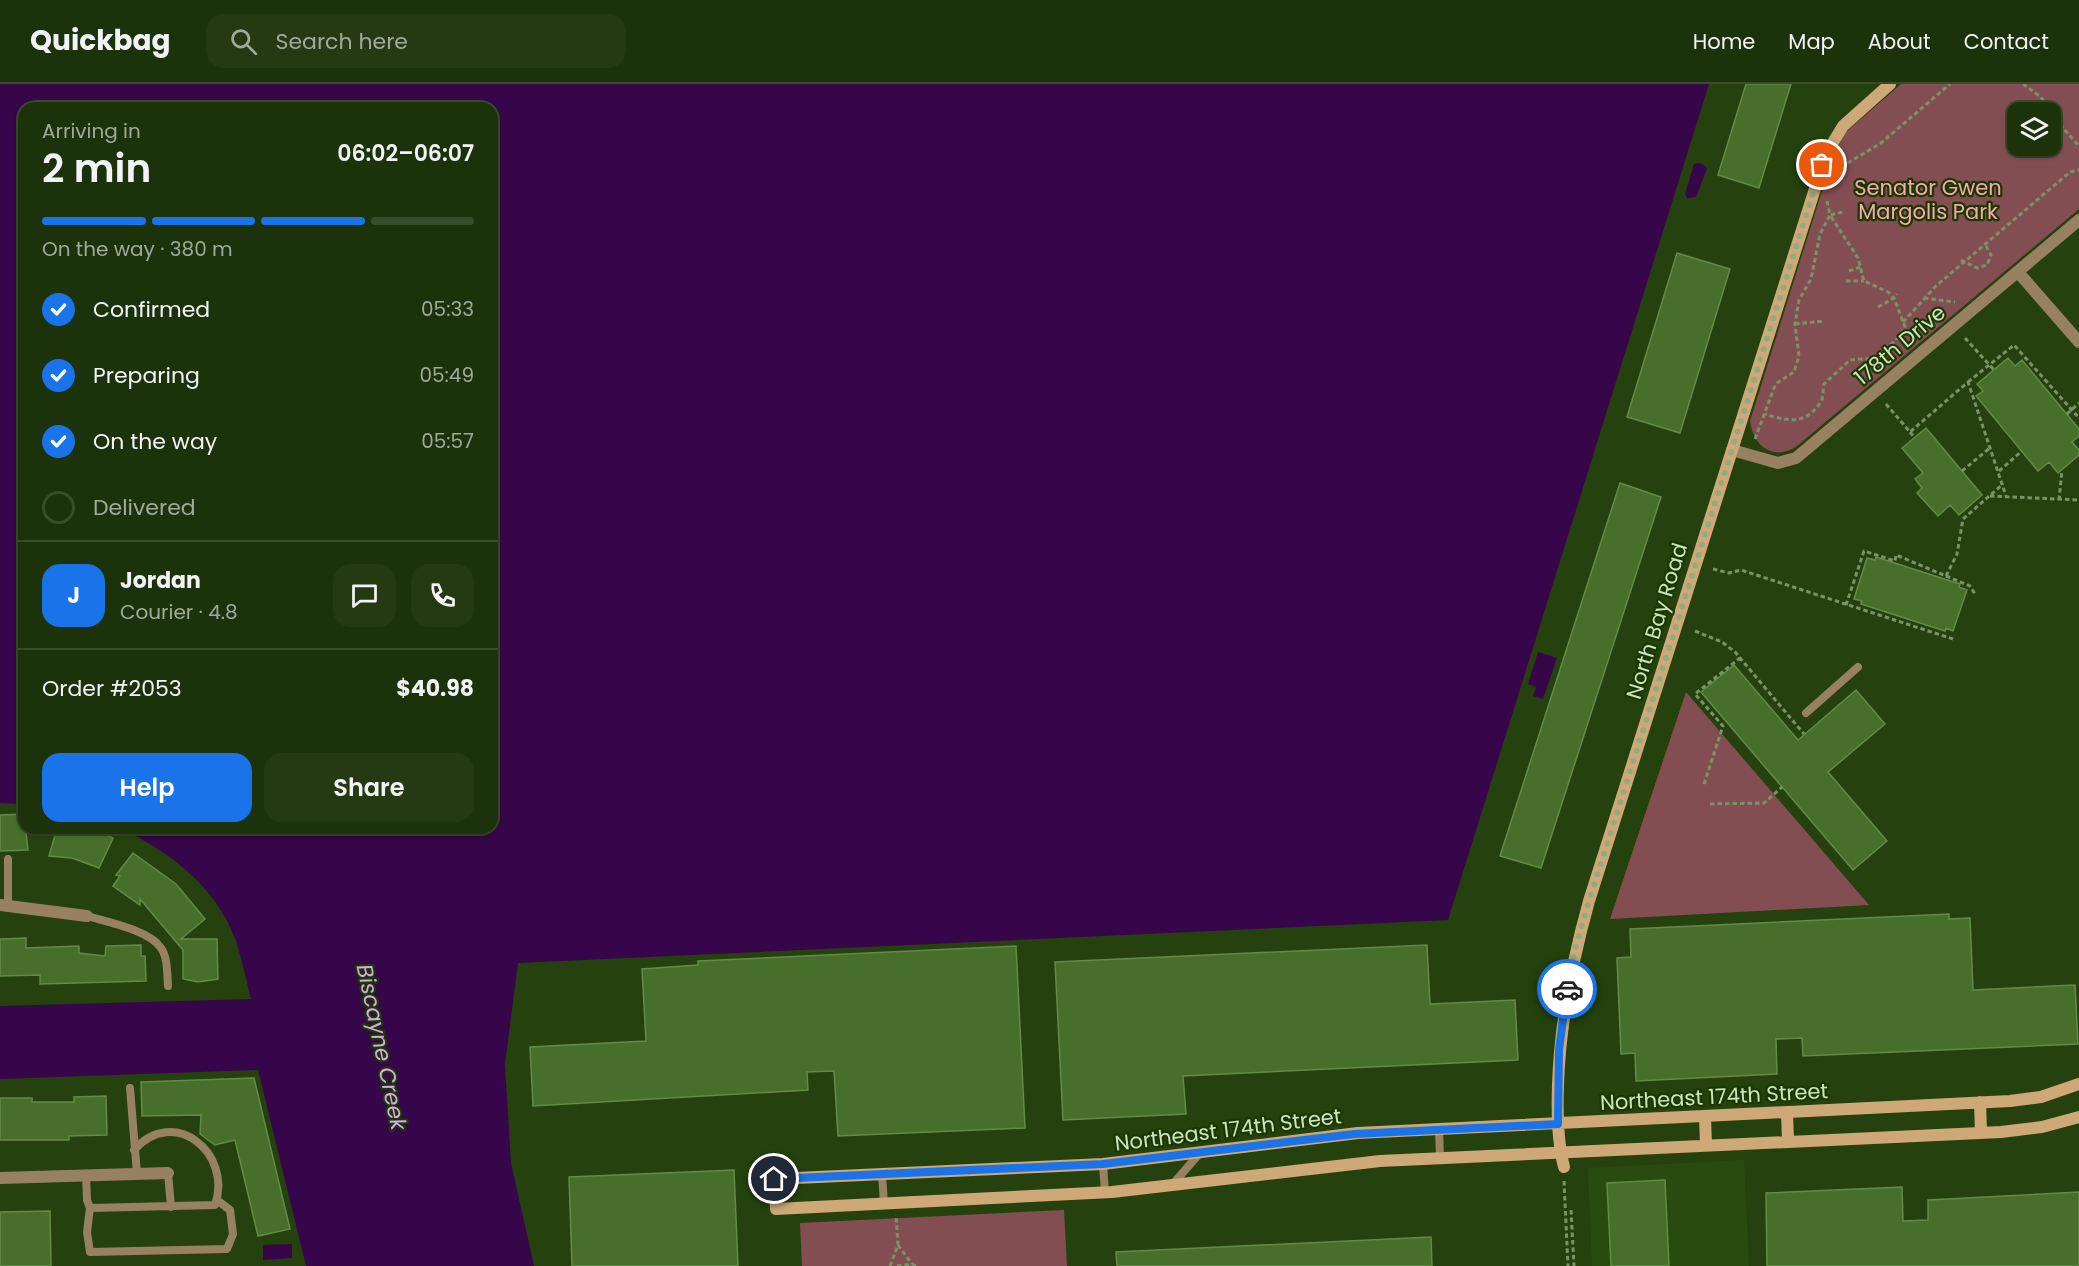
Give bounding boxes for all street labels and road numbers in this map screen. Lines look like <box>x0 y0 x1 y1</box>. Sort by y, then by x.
street label: 178th Drive <box>1848 298 1951 391</box>
street label: North Bay Road <box>1619 539 1694 702</box>
street label: Northeast 174th Street <box>1599 1076 1829 1117</box>
street label: Northeast 174th Street <box>1113 1101 1343 1158</box>

